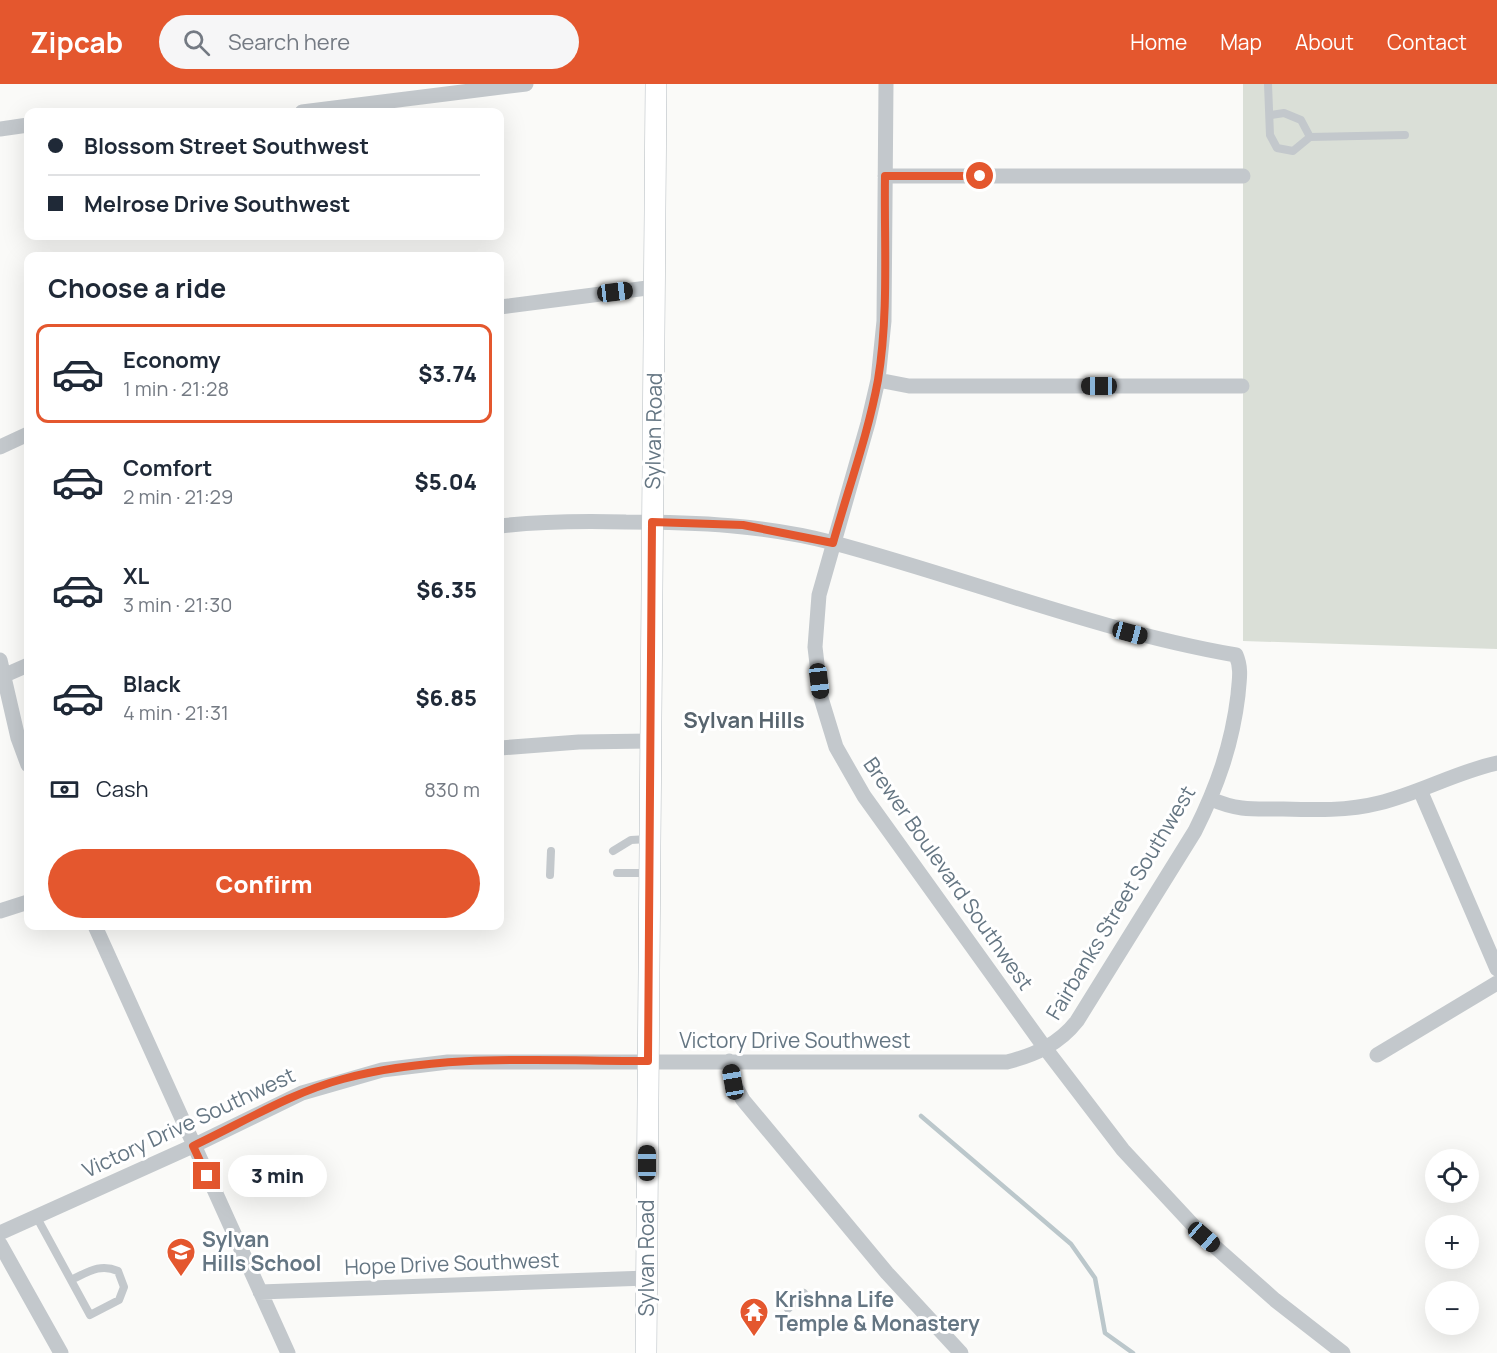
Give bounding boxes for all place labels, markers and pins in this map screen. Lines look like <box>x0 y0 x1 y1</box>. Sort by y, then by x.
place label: Sylvan Hills School <box>202 1225 321 1277</box>
school or university icon: Sylvan Hills School <box>165 1236 197 1278</box>
place label: Krishna Life Temple & Monastery <box>775 1285 980 1337</box>
temple icon: Krishna Life Temple & Monastery <box>738 1296 770 1338</box>

